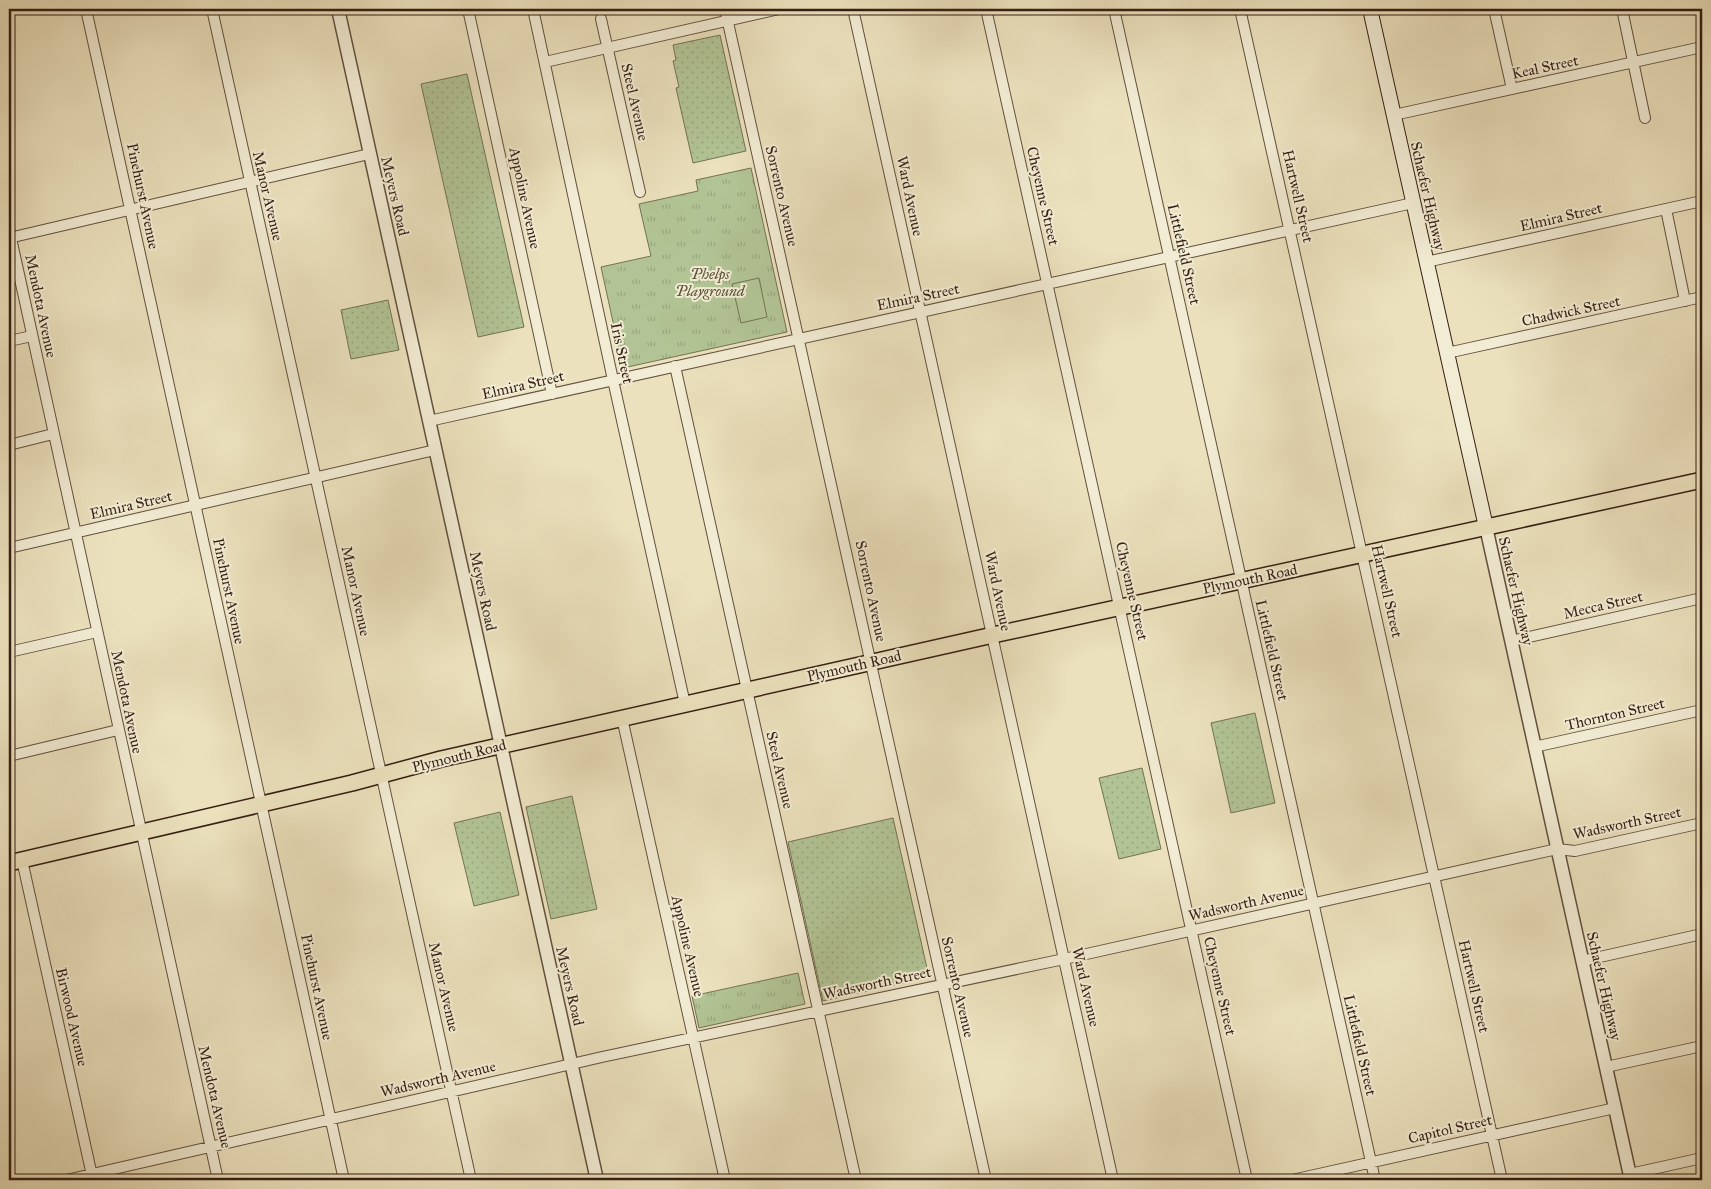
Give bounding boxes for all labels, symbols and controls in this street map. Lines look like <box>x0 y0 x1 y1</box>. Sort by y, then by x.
street label: Keal Street <box>1510 51 1581 83</box>
street label: Steel Avenue <box>617 62 653 142</box>
street label: Schaefer Highway <box>1407 140 1449 253</box>
street label: Pinehurst Avenue <box>123 141 163 251</box>
street label: Sorrento Avenue <box>762 144 802 248</box>
street label: Appoline Avenue <box>505 145 545 251</box>
street label: Cheyenne Street <box>1023 145 1063 248</box>
street label: Hartwell Street <box>1279 148 1318 245</box>
street label: Manor Avenue <box>249 149 287 243</box>
street label: Ward Avenue <box>893 154 927 238</box>
street label: Meyers Road <box>377 155 413 238</box>
street label: Elmira Street <box>1518 199 1605 235</box>
street label: Littlefield Street <box>1164 202 1205 307</box>
street label: Mendota Avenue <box>21 253 61 359</box>
park label: Phelps Playground <box>675 265 746 300</box>
street label: Elmira Street <box>875 279 962 315</box>
street label: Chadwick Street <box>1520 292 1622 330</box>
street label: Iris Street <box>607 321 637 386</box>
street label: Elmira Street <box>480 367 567 403</box>
street label: Elmira Street <box>88 487 175 523</box>
street label: Schaefer Highway <box>1495 535 1537 648</box>
street label: Pinehurst Avenue <box>209 536 249 646</box>
street label: Sorrento Avenue <box>851 539 891 643</box>
street label: Cheyenne Street <box>1112 540 1152 643</box>
street label: Hartwell Street <box>1368 543 1407 640</box>
street label: Manor Avenue <box>338 544 374 638</box>
street label: Ward Avenue <box>981 549 1015 633</box>
street label: Meyers Road <box>466 550 500 633</box>
street label: Plymouth Road <box>1201 560 1300 598</box>
street label: Mecca Street <box>1561 587 1645 623</box>
street label: Littlefield Street <box>1252 598 1293 703</box>
street label: Plymouth Road <box>805 646 903 686</box>
street label: Mendota Avenue <box>107 649 147 755</box>
street label: Thornton Street <box>1564 694 1667 734</box>
street label: Steel Avenue <box>762 730 798 810</box>
street label: Plymouth Road <box>410 735 508 776</box>
street label: Wadsworth Street <box>1571 803 1683 843</box>
street label: Wadsworth Avenue <box>1187 881 1305 925</box>
street label: Appoline Avenue <box>667 893 708 998</box>
street label: Schaefer Highway <box>1583 930 1625 1043</box>
street label: Pinehurst Avenue <box>297 932 337 1042</box>
street label: Sorrento Avenue <box>938 935 978 1039</box>
street label: Cheyenne Street <box>1200 935 1240 1038</box>
street label: Hartwell Street <box>1455 938 1494 1035</box>
street label: Manor Avenue <box>425 940 463 1034</box>
street label: Meyers Road <box>552 945 588 1028</box>
street label: Ward Avenue <box>1068 945 1104 1029</box>
street label: Wadsworth Street <box>821 963 933 1003</box>
street label: Birwood Avenue <box>52 966 92 1068</box>
street label: Littlefield Street <box>1340 993 1381 1098</box>
street label: Mendota Avenue <box>194 1044 236 1150</box>
street label: Wadsworth Avenue <box>379 1057 497 1101</box>
street label: Capitol Street <box>1406 1110 1494 1147</box>

